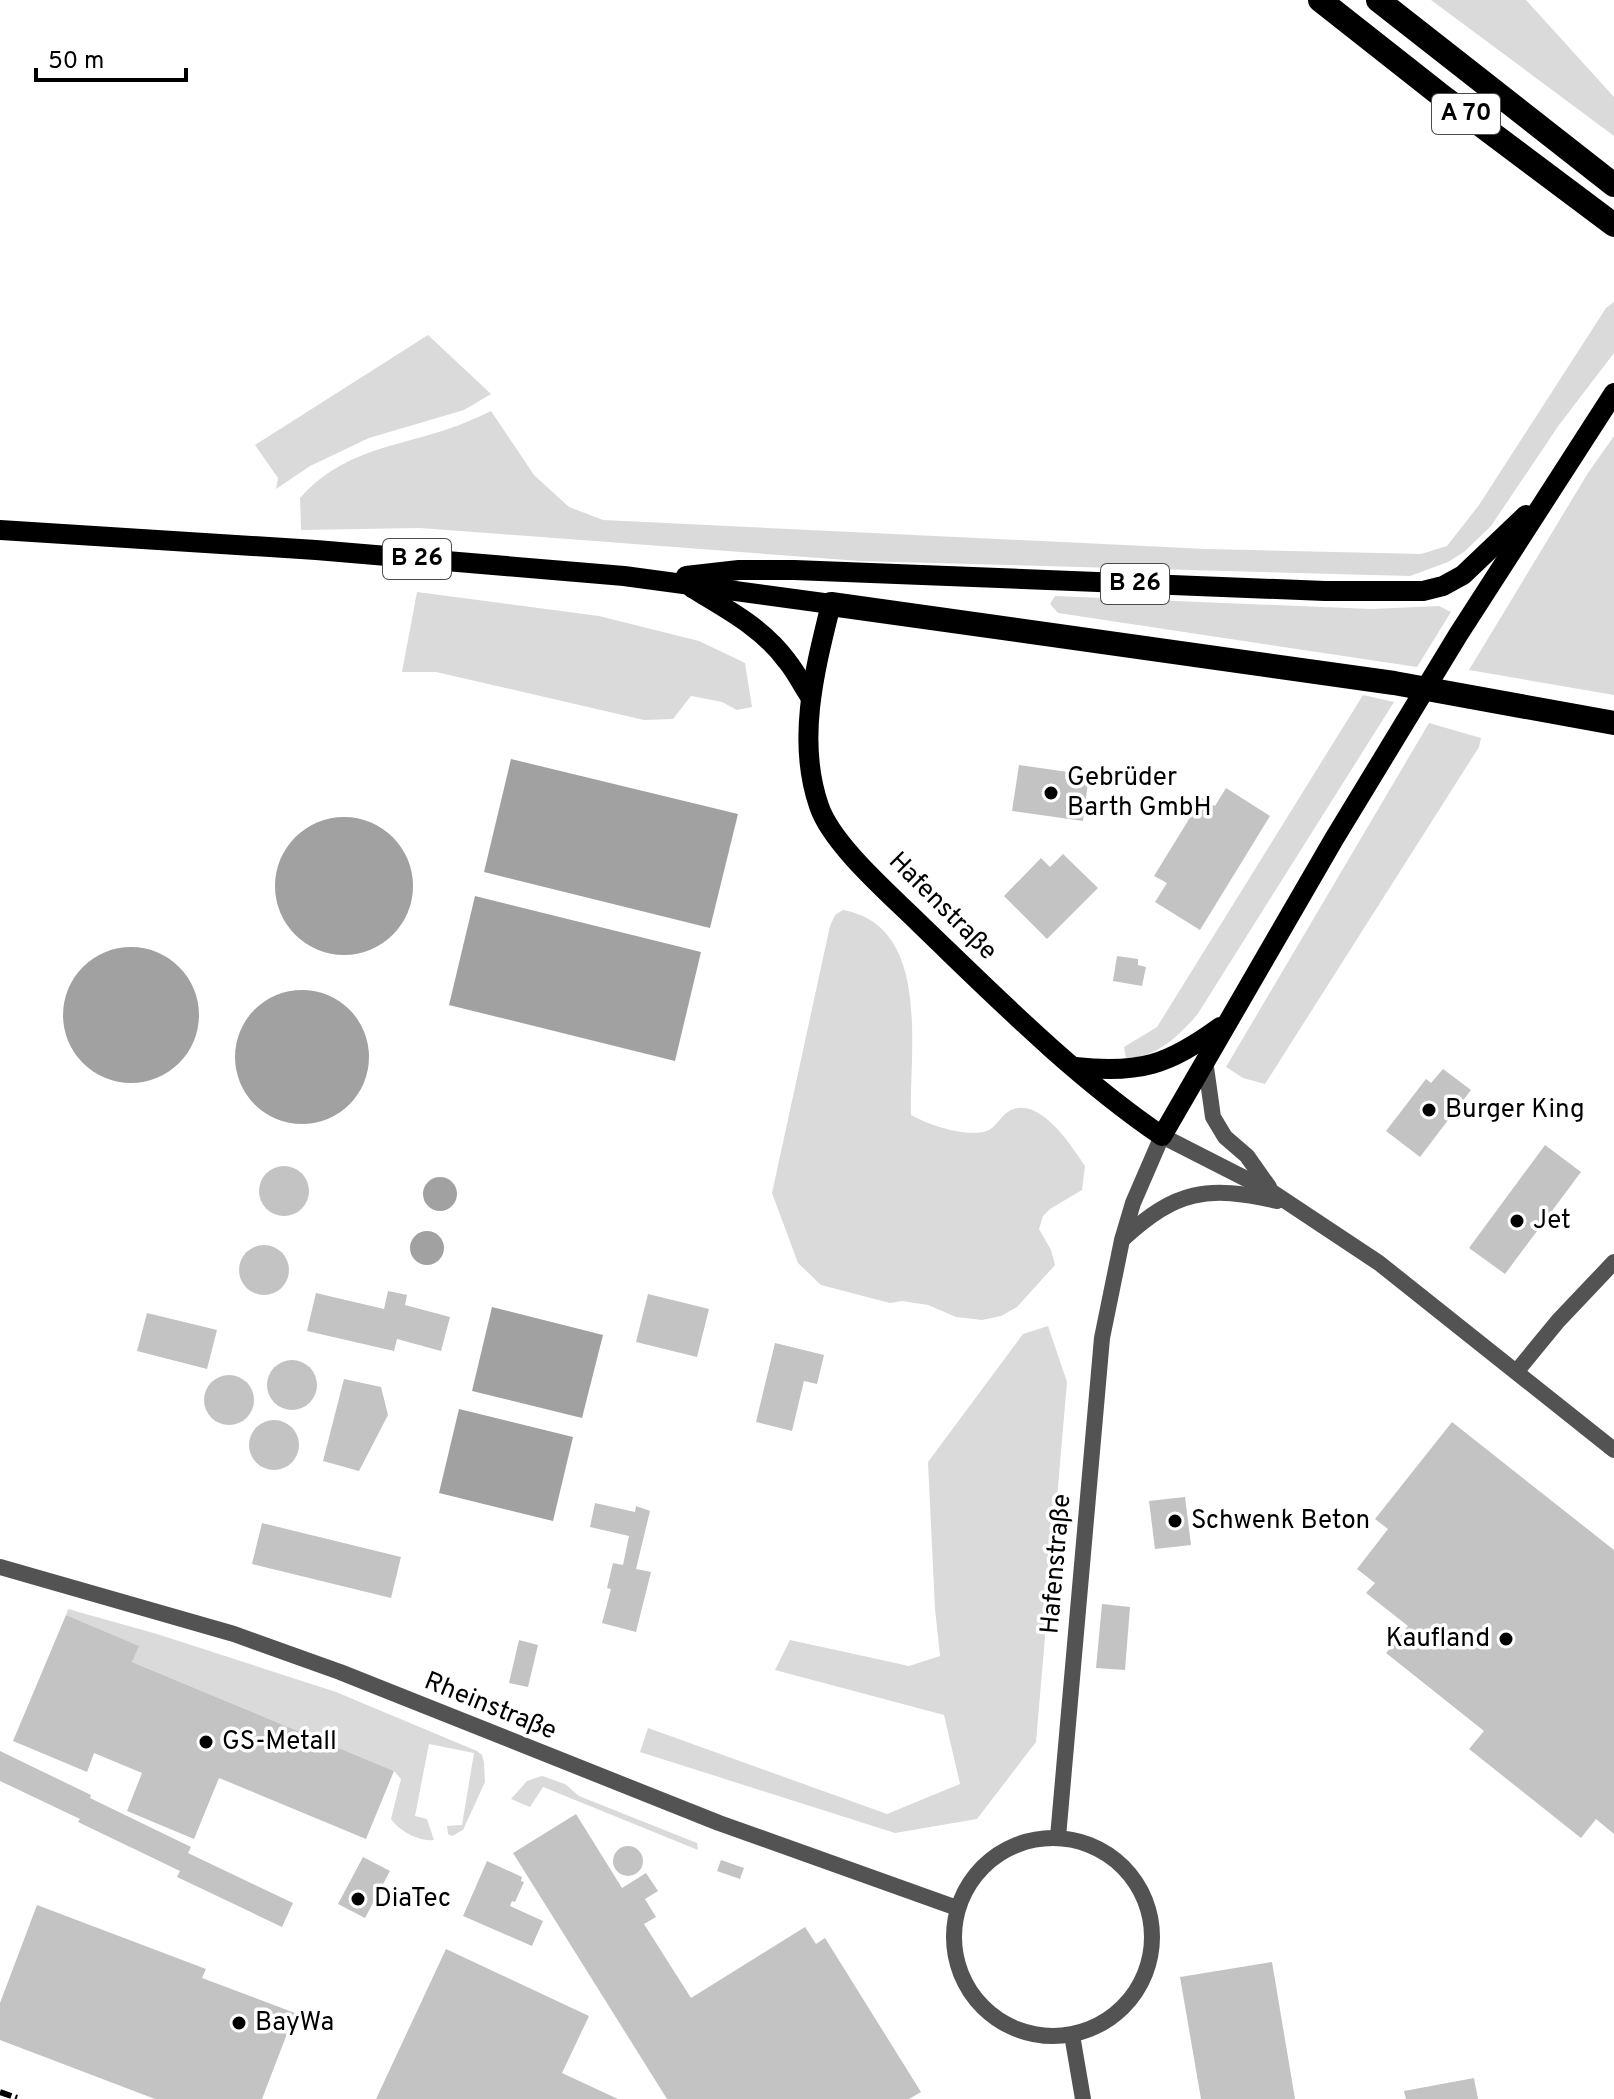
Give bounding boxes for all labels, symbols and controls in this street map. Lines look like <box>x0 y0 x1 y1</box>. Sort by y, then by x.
scale bar <box>36 32 186 82</box>
text: 50 m <box>48 47 104 77</box>
road number: A 70 <box>1432 94 1500 134</box>
road number: B 26 <box>383 539 451 579</box>
road number: B 26 <box>1101 564 1169 604</box>
place label: Gebrüder Barth GmbH <box>1067 762 1212 825</box>
marker: Gebrüder Barth GmbH <box>1042 784 1060 802</box>
street label: Hafenstraße <box>881 846 1003 968</box>
place label: Burger King <box>1445 1094 1585 1127</box>
marker: Burger King <box>1420 1101 1438 1119</box>
place label: Jet <box>1533 1205 1571 1238</box>
marker: Jet <box>1508 1212 1526 1230</box>
street label: Hafenstraße <box>1034 1493 1080 1635</box>
place label: Schwenk Beton <box>1191 1505 1370 1538</box>
marker: Schwenk Beton <box>1166 1512 1184 1530</box>
place label: Kaufland <box>1386 1623 1490 1656</box>
marker: Kaufland <box>1497 1630 1515 1648</box>
street label: Rheinstraße <box>419 1665 561 1749</box>
place label: GS-Metall <box>222 1726 337 1759</box>
marker: GS-Metall <box>197 1733 215 1751</box>
place label: DiaTec <box>374 1883 451 1916</box>
marker: DiaTec <box>349 1890 367 1908</box>
place label: BayWa <box>255 2007 334 2040</box>
marker: BayWa <box>230 2014 248 2032</box>

